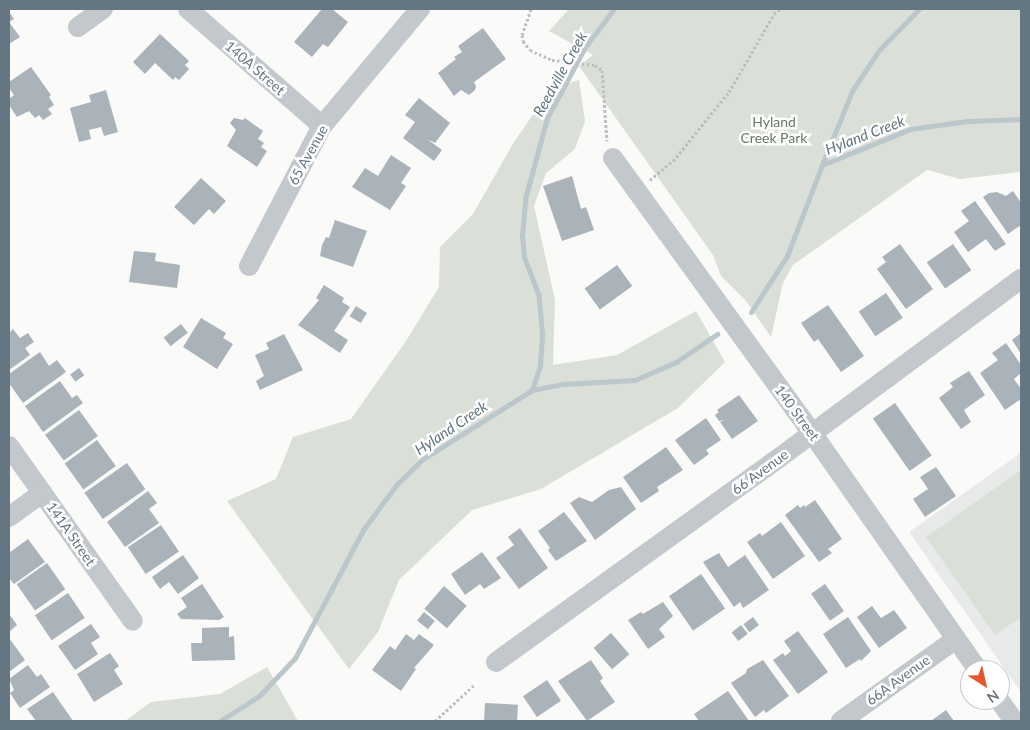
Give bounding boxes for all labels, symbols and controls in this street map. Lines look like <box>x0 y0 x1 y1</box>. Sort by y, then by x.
water label: Reedville Creek <box>529 28 591 120</box>
street label: 140A Street <box>221 37 289 99</box>
water label: Hyland Creek <box>823 112 907 158</box>
park label: Hyland Creek Park <box>741 114 807 146</box>
street label: 65 Avenue <box>285 122 331 188</box>
street label: 140 Street <box>771 382 823 444</box>
water label: Hyland Creek <box>411 397 491 459</box>
street label: 66 Avenue <box>728 446 792 498</box>
street label: 141A Street <box>43 499 99 569</box>
street label: 66A Avenue <box>862 651 934 709</box>
north arrow <box>960 660 1010 710</box>
text: N <box>984 687 1003 707</box>

